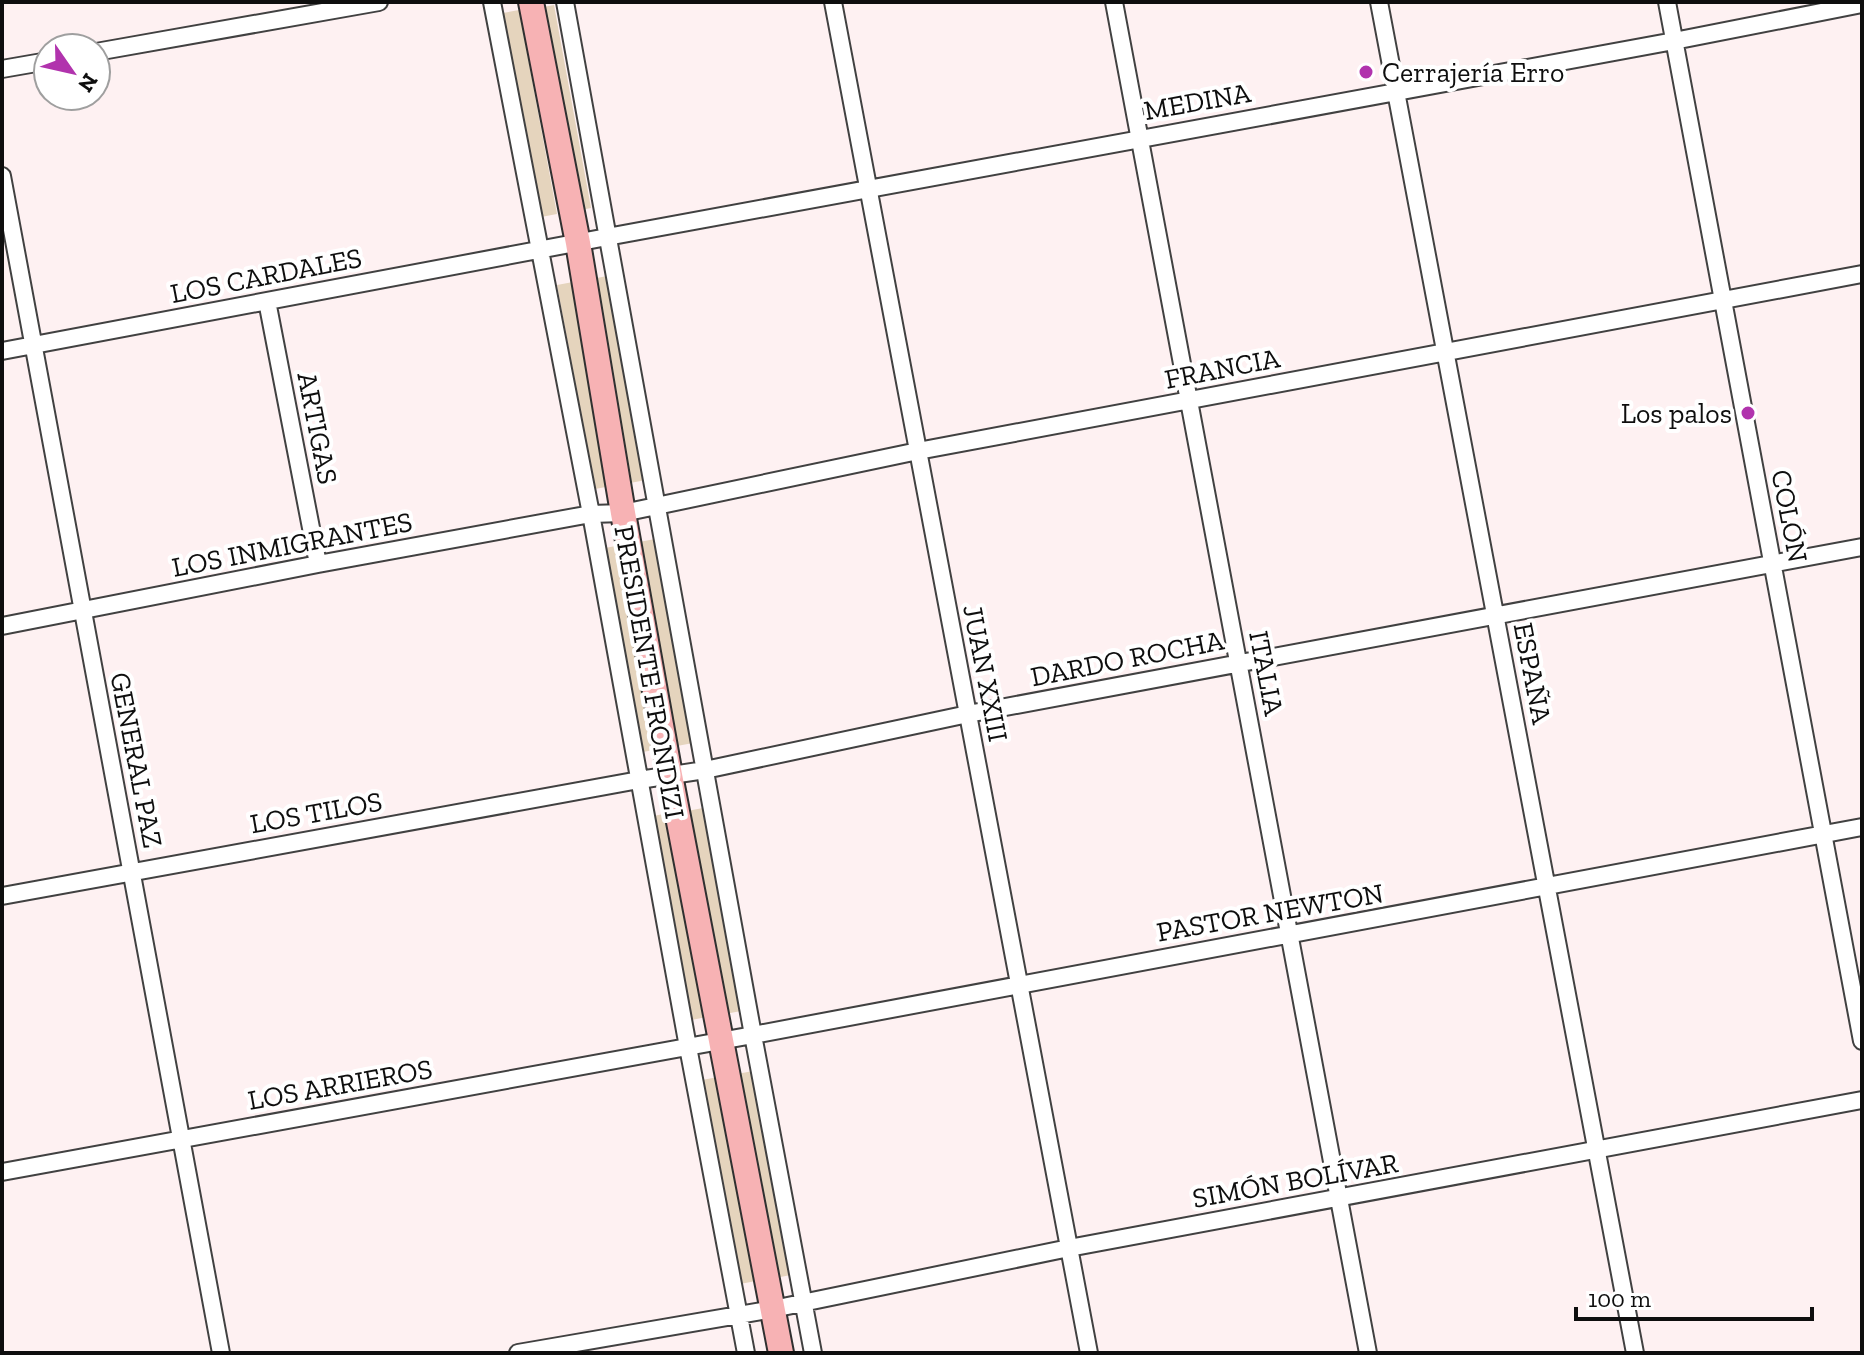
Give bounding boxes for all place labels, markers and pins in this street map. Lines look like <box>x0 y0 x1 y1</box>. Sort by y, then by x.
place label: Cerrajería Erro <box>1382 56 1564 89</box>
marker: Cerrajería Erro <box>1357 63 1375 81</box>
place label: Los palos <box>1621 397 1732 430</box>
marker: Los palos <box>1739 404 1757 422</box>

